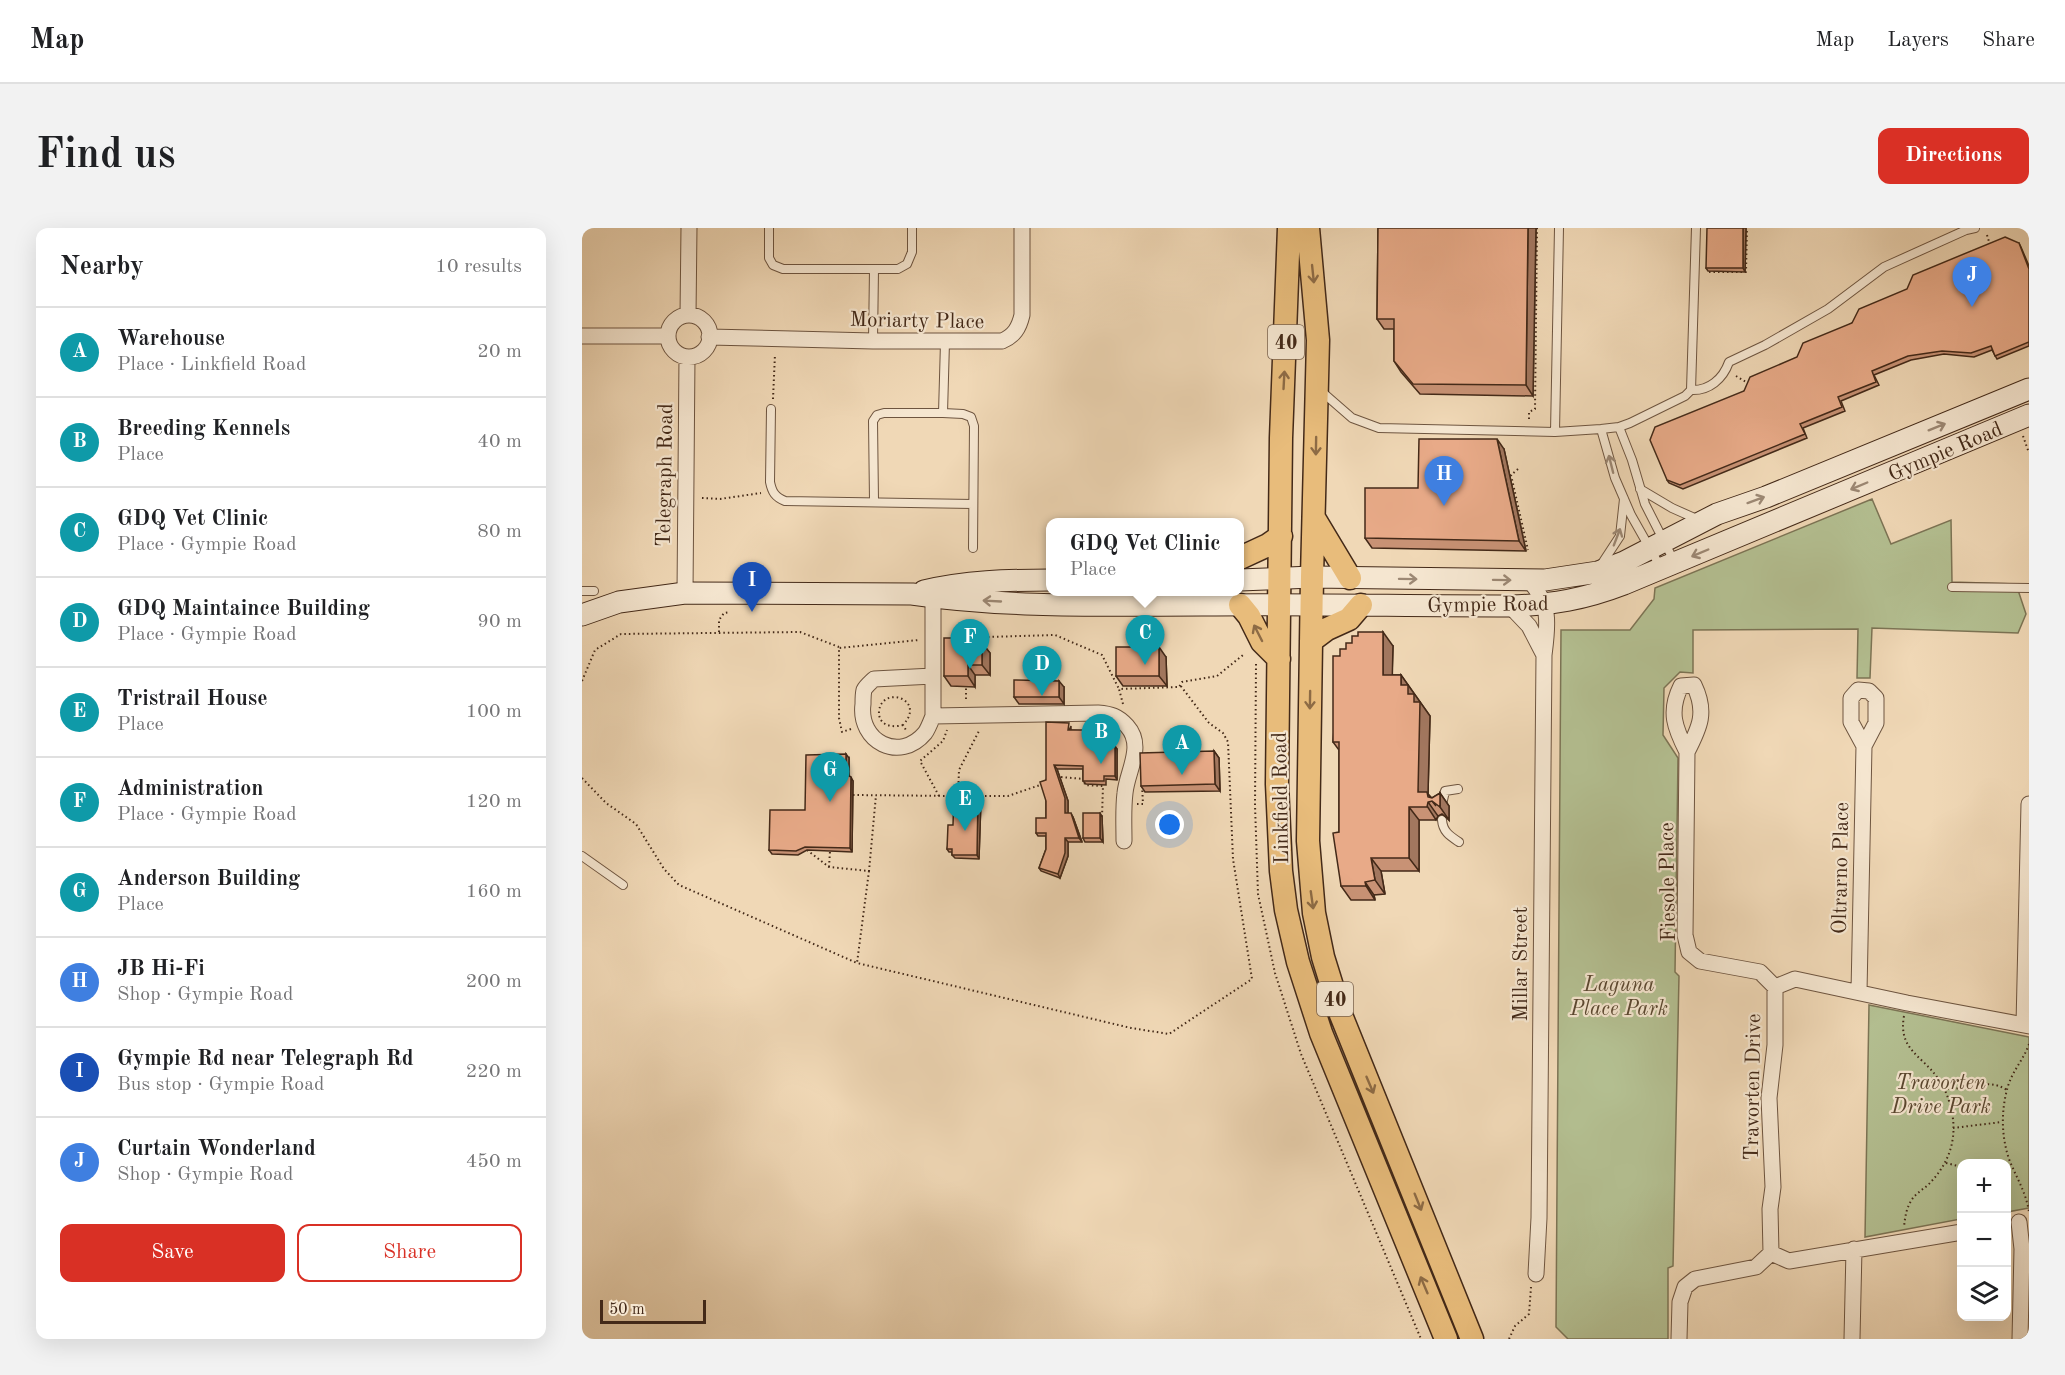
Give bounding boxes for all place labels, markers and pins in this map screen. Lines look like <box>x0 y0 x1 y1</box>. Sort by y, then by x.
pin: J <box>1952 257 1992 307</box>
pin: H <box>1424 456 1464 506</box>
pin: I <box>732 562 772 612</box>
pin: C <box>1126 616 1164 665</box>
pin: F <box>950 620 990 669</box>
pin: D <box>1022 646 1062 696</box>
pin: B <box>1082 714 1120 764</box>
pin: A <box>1162 726 1202 775</box>
pin: G <box>810 752 850 802</box>
pin: E <box>946 782 985 831</box>

